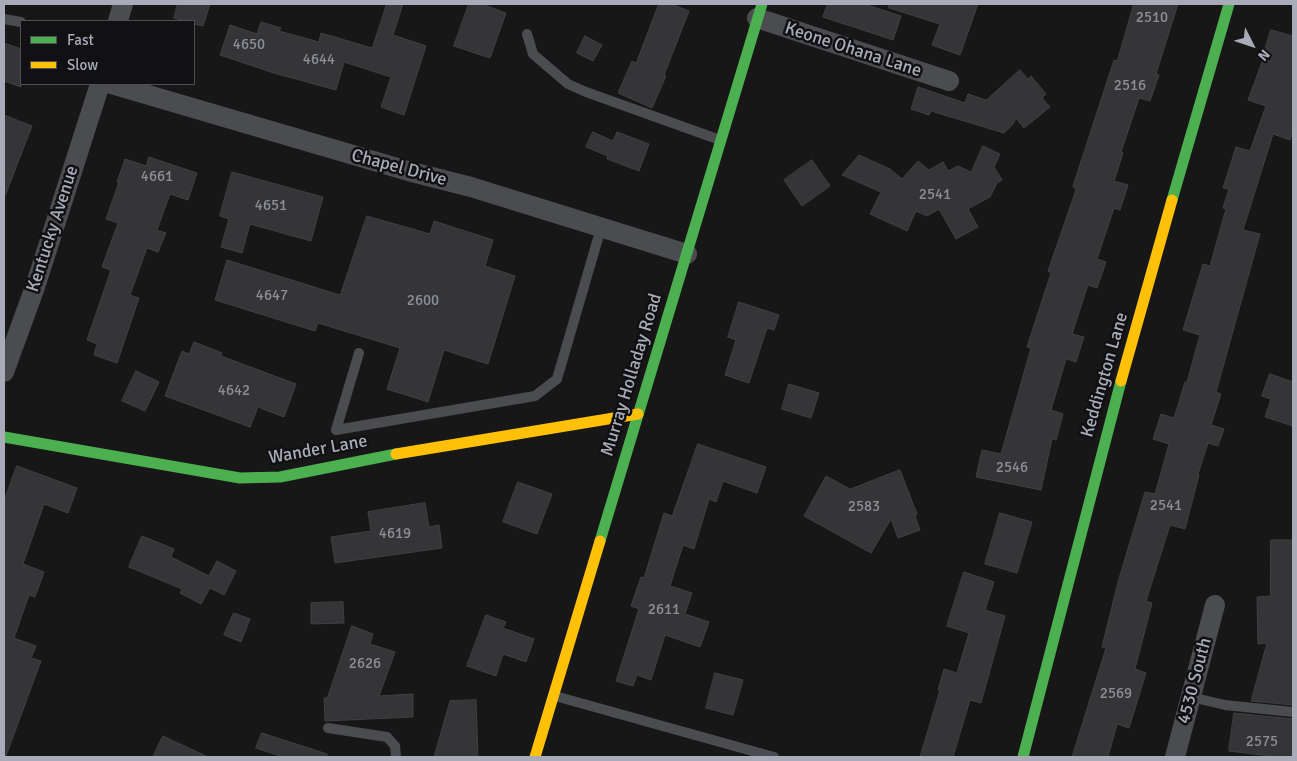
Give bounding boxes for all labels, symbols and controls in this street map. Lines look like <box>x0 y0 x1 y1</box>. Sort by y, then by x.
house number: 2510 <box>1136 9 1168 27</box>
street label: Keone Ohana Lane <box>782 18 924 82</box>
legend <box>20 20 195 85</box>
north arrow <box>1227 20 1277 70</box>
text: Fast <box>67 31 94 49</box>
house number: 4650 <box>233 36 265 54</box>
text: N <box>1254 46 1273 64</box>
house number: 4644 <box>303 51 335 69</box>
text: Slow <box>67 56 98 74</box>
house number: 2516 <box>1114 77 1146 95</box>
street label: Chapel Drive <box>349 145 449 191</box>
street label: Kentucky Avenue <box>22 163 84 295</box>
house number: 4661 <box>141 168 173 186</box>
house number: 2541 <box>919 186 951 204</box>
house number: 4651 <box>255 197 287 215</box>
house number: 4647 <box>256 287 288 305</box>
street label: Murray Holladay Road <box>597 291 667 459</box>
house number: 2600 <box>407 292 439 310</box>
street label: Keddington Lane <box>1077 310 1133 440</box>
house number: 4642 <box>218 382 250 400</box>
street label: Wander Lane <box>267 431 369 469</box>
house number: 2546 <box>996 459 1028 477</box>
house number: 2541 <box>1150 497 1182 515</box>
house number: 2583 <box>848 498 880 516</box>
house number: 4619 <box>379 525 411 543</box>
house number: 2611 <box>648 601 680 619</box>
street label: 4530 South <box>1173 636 1217 726</box>
house number: 2626 <box>349 655 381 673</box>
house number: 2569 <box>1100 685 1132 703</box>
house number: 2575 <box>1246 733 1278 751</box>

